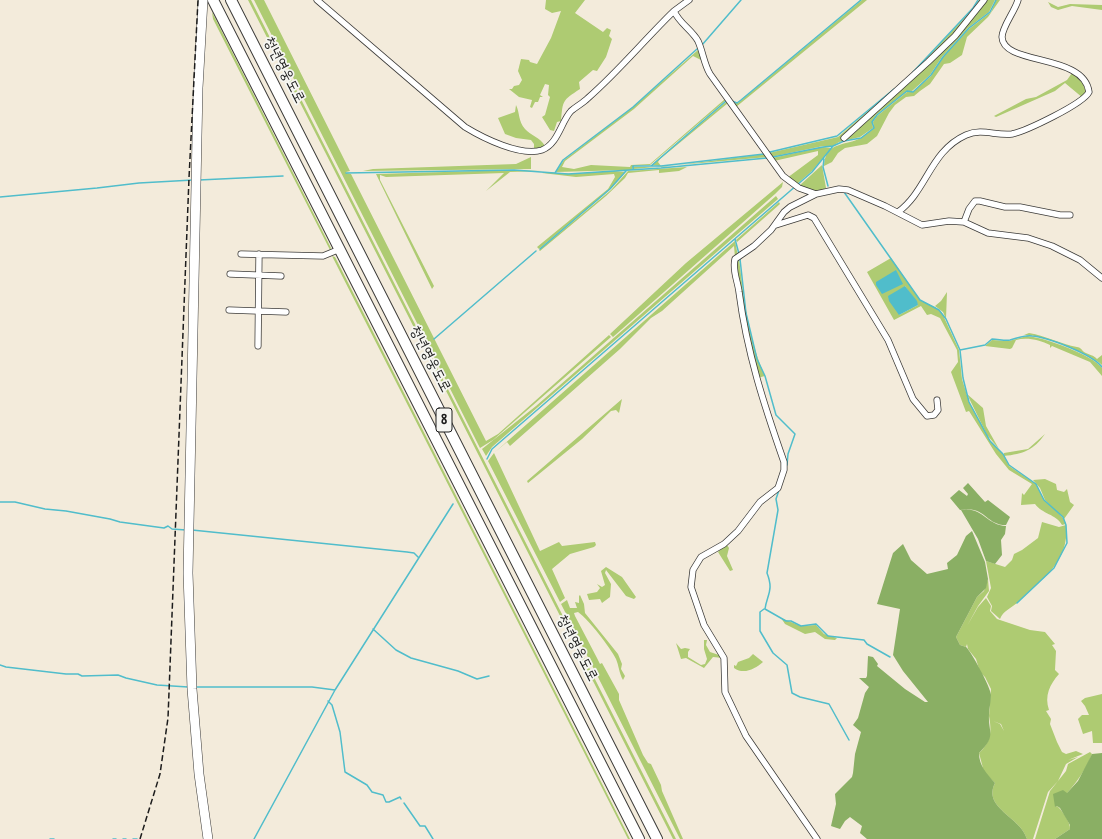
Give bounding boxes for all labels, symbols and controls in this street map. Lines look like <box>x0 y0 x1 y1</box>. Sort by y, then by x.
street label: 청년영웅도로 <box>260 34 308 106</box>
street label: 청년영웅도로 <box>406 323 454 395</box>
road number: 8 <box>436 408 452 432</box>
street label: 청년영웅도로 <box>553 612 601 684</box>

